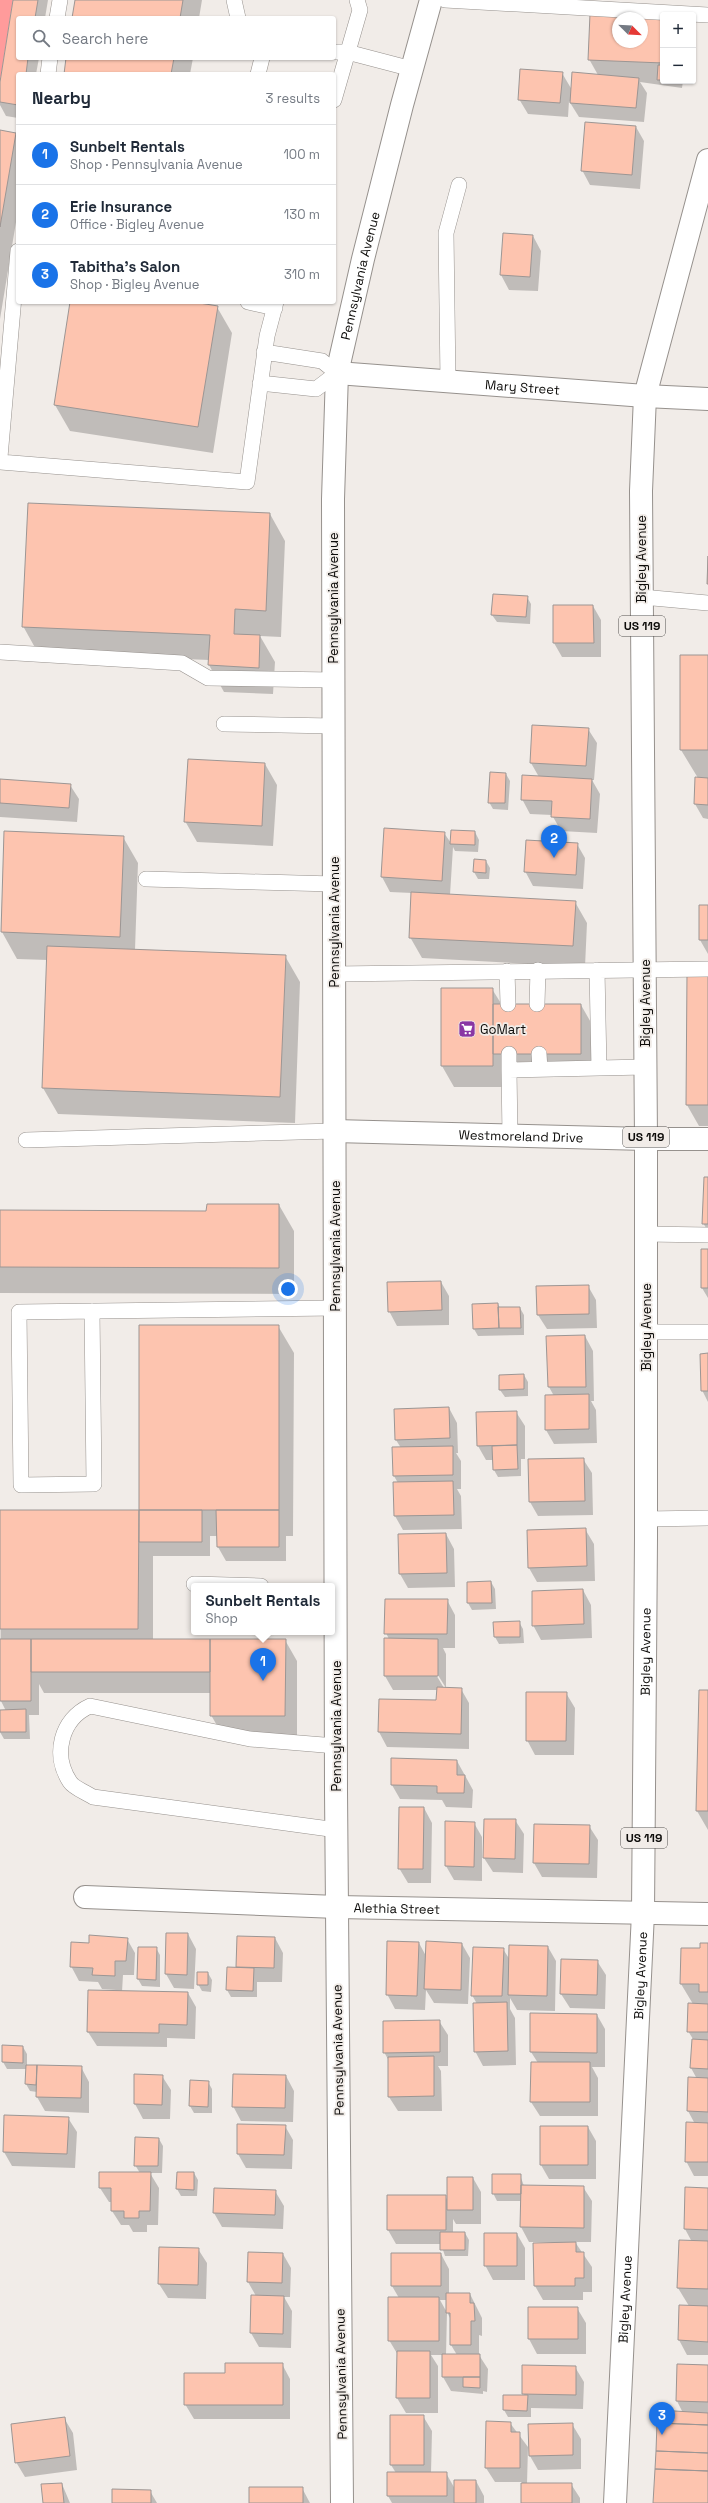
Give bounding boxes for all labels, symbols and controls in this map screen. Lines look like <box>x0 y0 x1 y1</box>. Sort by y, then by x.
north arrow <box>612 12 648 48</box>
map controls <box>660 12 696 84</box>
button: + <box>660 12 696 48</box>
search box <box>16 16 336 60</box>
icon: search <box>30 27 52 49</box>
text: Search here <box>62 29 148 48</box>
button: − <box>660 48 696 84</box>
text: Nearby <box>32 87 91 109</box>
text: 3 results <box>266 90 320 107</box>
text: Sunbelt Rentals <box>70 137 185 156</box>
text: 1 <box>42 146 48 163</box>
text: 100 m <box>283 146 320 163</box>
text: Shop · Pennsylvania Avenue <box>70 156 243 173</box>
text: Erie Insurance <box>70 197 172 216</box>
text: 2 <box>41 206 49 223</box>
text: 130 m <box>284 206 320 223</box>
street label: Pennsylvania Avenue <box>336 210 383 342</box>
text: Office · Bigley Avenue <box>70 216 204 233</box>
text: Tabitha's Salon <box>70 257 180 276</box>
text: 3 <box>41 266 49 283</box>
text: 310 m <box>284 266 320 283</box>
text: Shop · Bigley Avenue <box>70 276 200 293</box>
street label: Mary Street <box>485 376 560 398</box>
street label: Bigley Avenue <box>633 515 650 603</box>
street label: Pennsylvania Avenue <box>325 532 342 664</box>
road number: US 119 <box>619 616 665 636</box>
pin: 2 <box>541 825 567 858</box>
street label: Pennsylvania Avenue <box>326 856 343 988</box>
street label: Bigley Avenue <box>637 959 654 1047</box>
supermarket icon: GoMart <box>457 1019 477 1039</box>
place label: GoMart <box>480 1021 526 1038</box>
street label: Westmoreland Drive <box>458 1126 584 1146</box>
road number: US 119 <box>623 1127 669 1147</box>
street label: Pennsylvania Avenue <box>327 1180 344 1312</box>
your location <box>278 1279 298 1299</box>
street label: Bigley Avenue <box>638 1283 655 1371</box>
popup <box>191 1583 335 1635</box>
text: Sunbelt Rentals <box>206 1591 320 1610</box>
street label: Bigley Avenue <box>636 1608 654 1696</box>
text: Shop <box>206 1610 238 1627</box>
pin: 1 <box>250 1648 276 1681</box>
street label: Pennsylvania Avenue <box>328 1660 345 1792</box>
road number: US 119 <box>621 1828 667 1848</box>
street label: Alethia Street <box>353 1899 440 1917</box>
street label: Bigley Avenue <box>629 1931 651 2020</box>
street label: Pennsylvania Avenue <box>328 1984 348 2116</box>
street label: Bigley Avenue <box>614 2255 635 2344</box>
street label: Pennsylvania Avenue <box>331 2308 351 2440</box>
pin: 3 <box>649 2402 675 2435</box>

